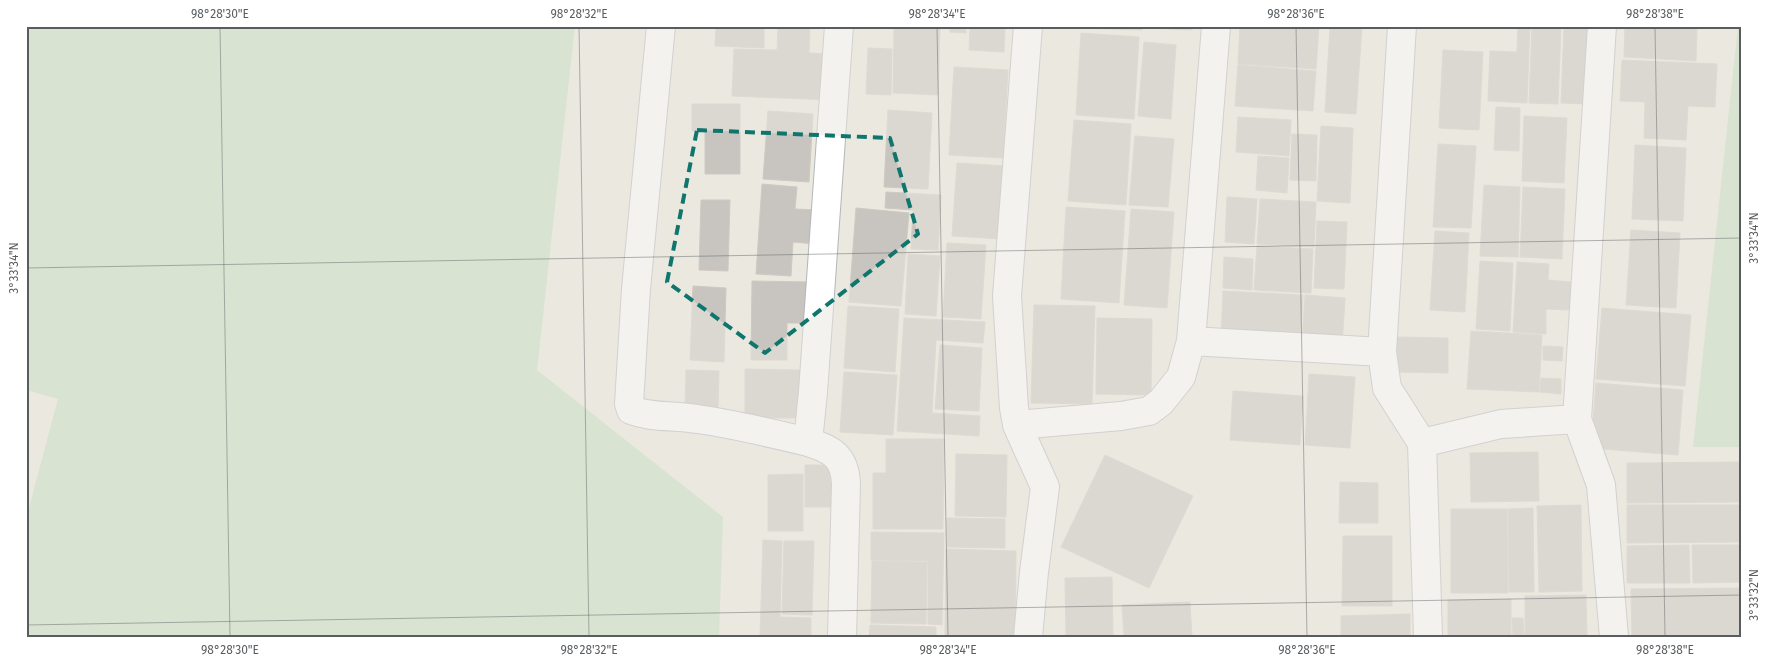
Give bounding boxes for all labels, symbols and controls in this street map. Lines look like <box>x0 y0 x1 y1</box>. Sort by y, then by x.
text: 98°28'30"E <box>191 7 249 21</box>
text: 98°28'32"E <box>550 7 608 21</box>
text: 98°28'34"E <box>908 7 966 21</box>
text: 98°28'36"E <box>1267 7 1325 21</box>
text: 98°28'38"E <box>1626 7 1684 21</box>
text: 3°33'34"N <box>1747 212 1761 264</box>
text: 3°33'34"N <box>7 242 21 294</box>
text: 3°33'32"N <box>1747 569 1761 621</box>
text: 98°28'30"E <box>201 643 259 657</box>
text: 98°28'32"E <box>560 643 618 657</box>
text: 98°28'34"E <box>919 643 977 657</box>
text: 98°28'36"E <box>1278 643 1336 657</box>
text: 98°28'38"E <box>1636 643 1694 657</box>

